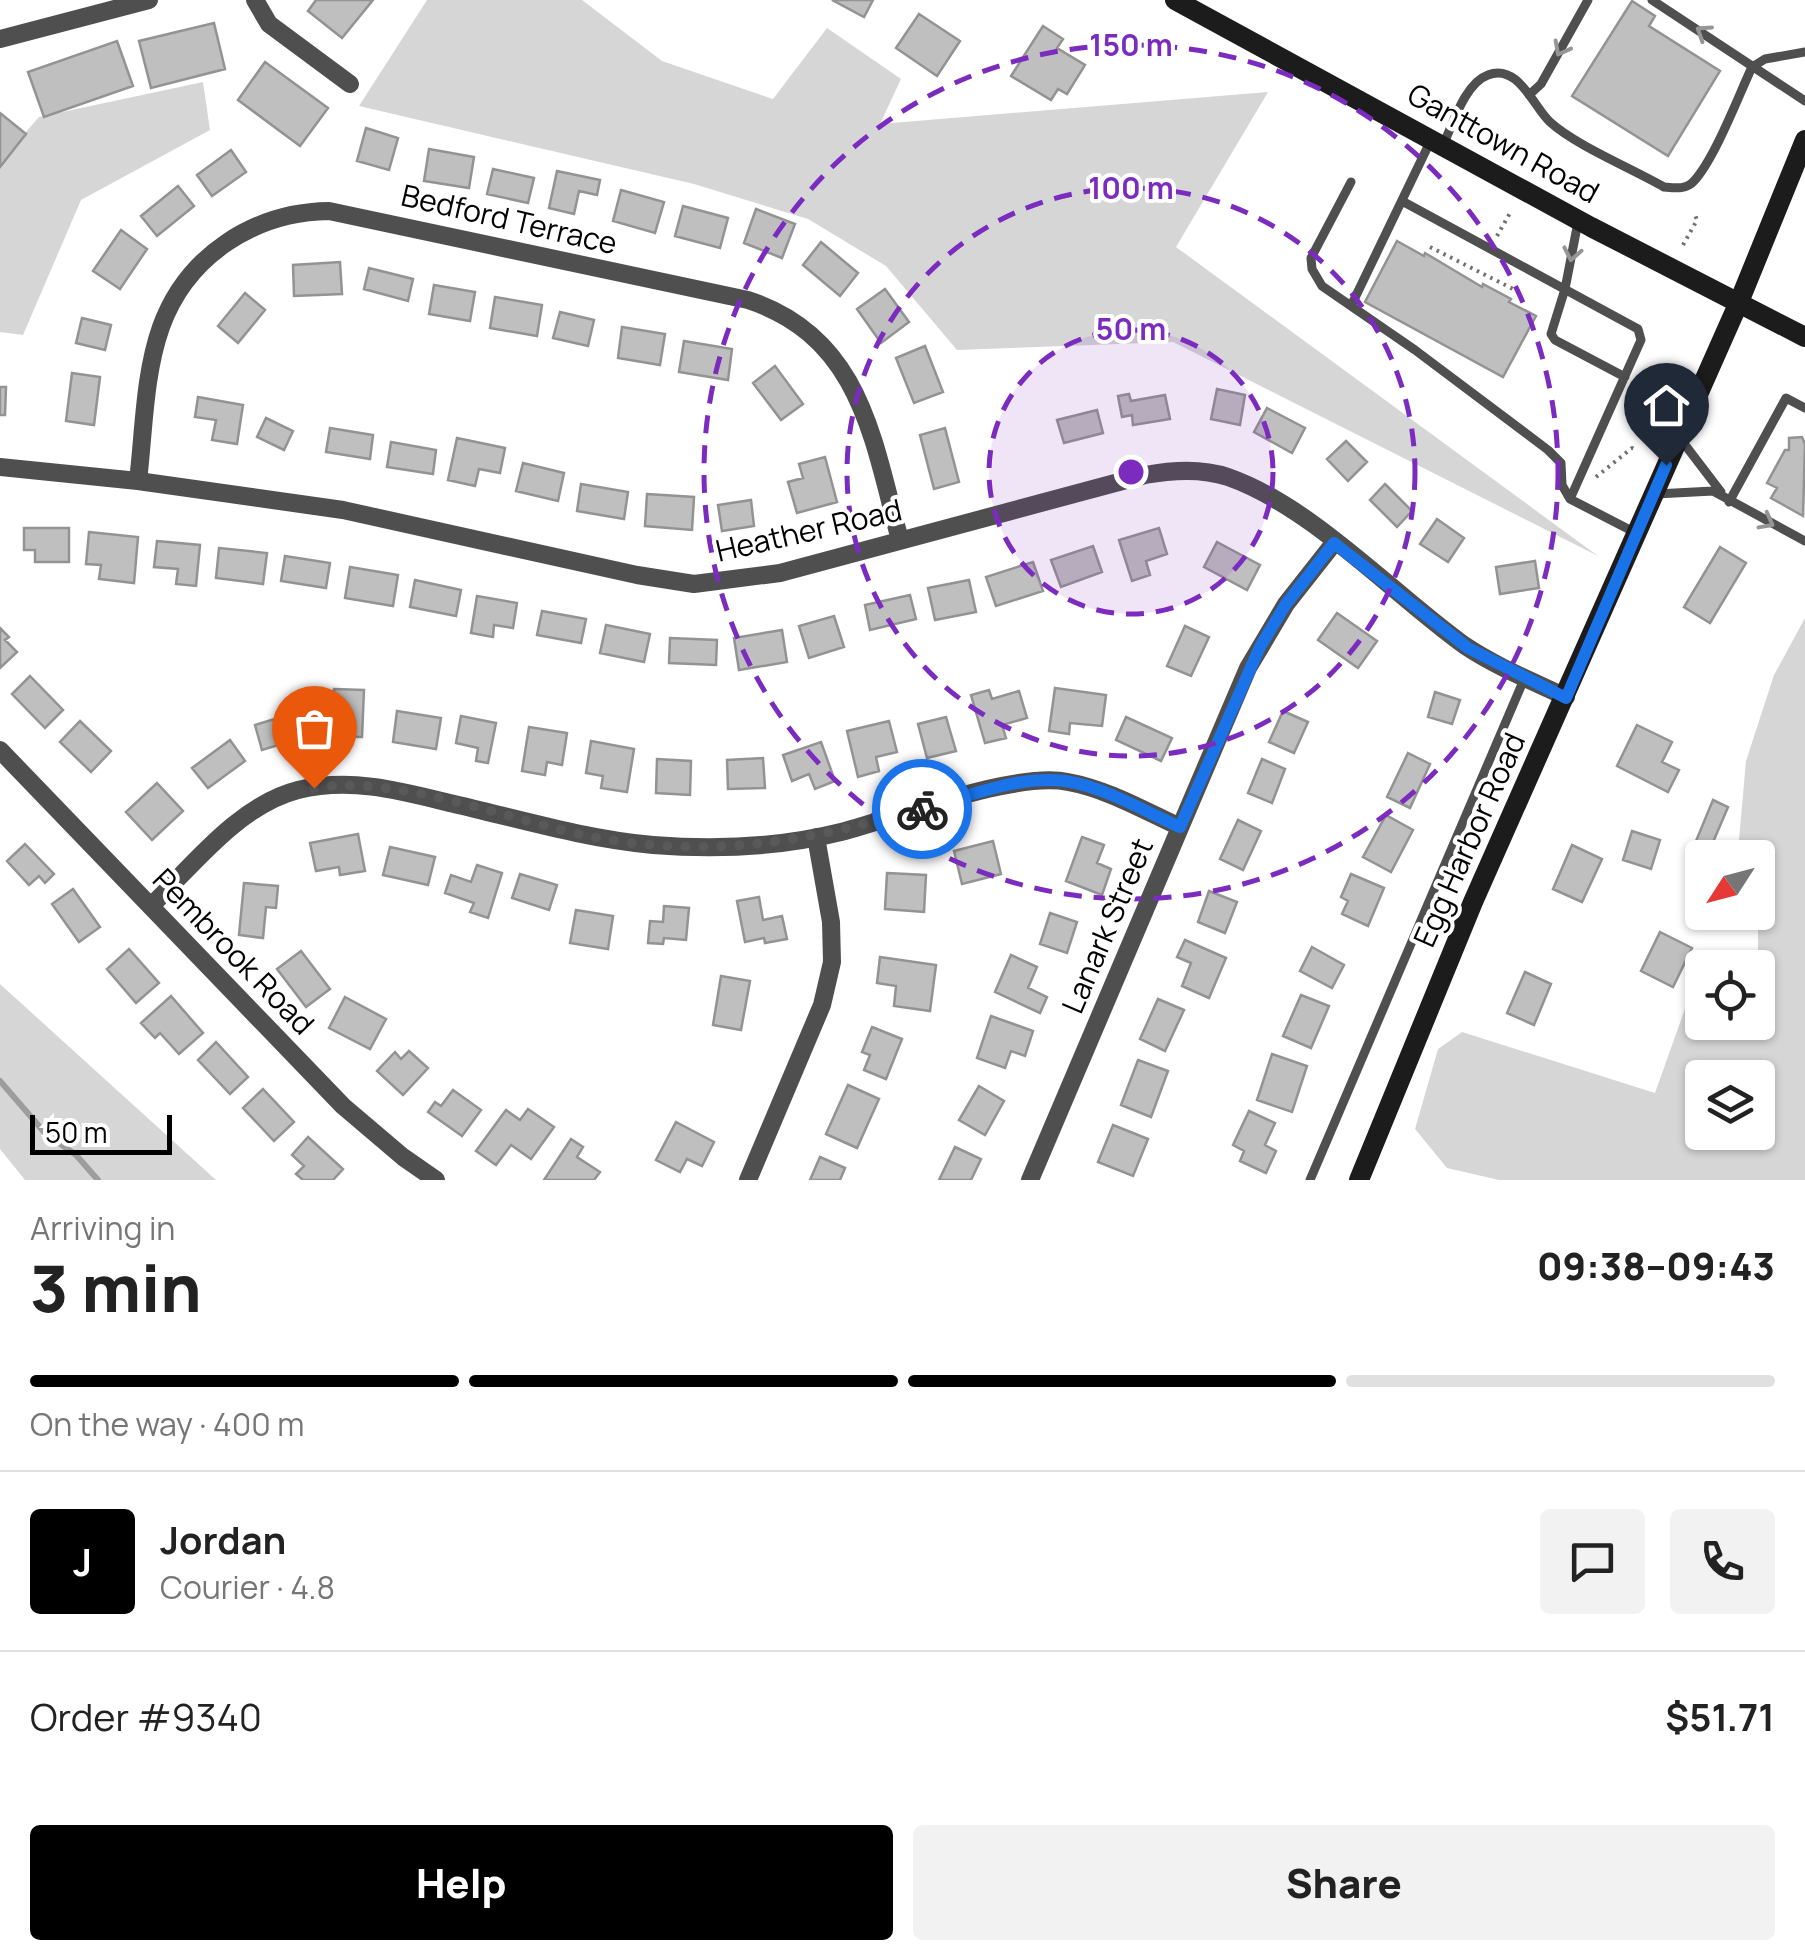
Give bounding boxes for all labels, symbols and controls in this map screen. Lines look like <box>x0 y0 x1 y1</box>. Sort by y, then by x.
text: 150 m <box>1089 24 1173 65</box>
one-way arrow <box>1696 26 1714 45</box>
one-way arrow <box>1554 39 1573 57</box>
street label: Ganttown Road <box>1401 73 1607 212</box>
text: 100 m <box>1088 167 1174 208</box>
street label: Bedford Terrace <box>397 174 621 263</box>
one-way arrow <box>1562 246 1583 262</box>
text: 50 m <box>1096 308 1166 349</box>
pin <box>1624 363 1709 466</box>
icon: home <box>1639 378 1694 433</box>
centre of rings <box>1113 454 1149 490</box>
street label: Heather Road <box>712 488 906 571</box>
one-way arrow <box>1756 510 1774 529</box>
pin <box>272 686 357 789</box>
icon: bag <box>287 701 342 756</box>
street label: Egg Harbor Road <box>1403 726 1534 953</box>
courier <box>872 759 972 859</box>
icon: bike <box>895 782 950 837</box>
street label: Lanark Street <box>1051 832 1162 1019</box>
north arrow <box>1685 840 1775 930</box>
map controls <box>1685 840 1775 1150</box>
street label: Pembrook Road <box>144 859 324 1043</box>
button: locate <box>1685 950 1775 1040</box>
button: layers <box>1685 1060 1775 1150</box>
scale bar <box>30 1110 172 1154</box>
text: 50 m <box>45 1113 108 1151</box>
text: Arriving in <box>30 1206 175 1250</box>
text: 09:38–09:43 <box>1537 1239 1775 1291</box>
text: 3 min <box>30 1243 202 1332</box>
text: On the way · 400 m <box>30 1402 304 1446</box>
button: chat <box>1540 1509 1645 1614</box>
button: phone <box>1670 1509 1775 1614</box>
text: Jordan <box>160 1513 286 1565</box>
text: J <box>73 1535 92 1587</box>
text: Courier · 4.8 <box>160 1565 335 1609</box>
text: Order #9340 <box>30 1690 262 1742</box>
text: $51.71 <box>1665 1690 1775 1742</box>
button: Help <box>30 1825 893 1940</box>
button: Share <box>913 1825 1775 1940</box>

